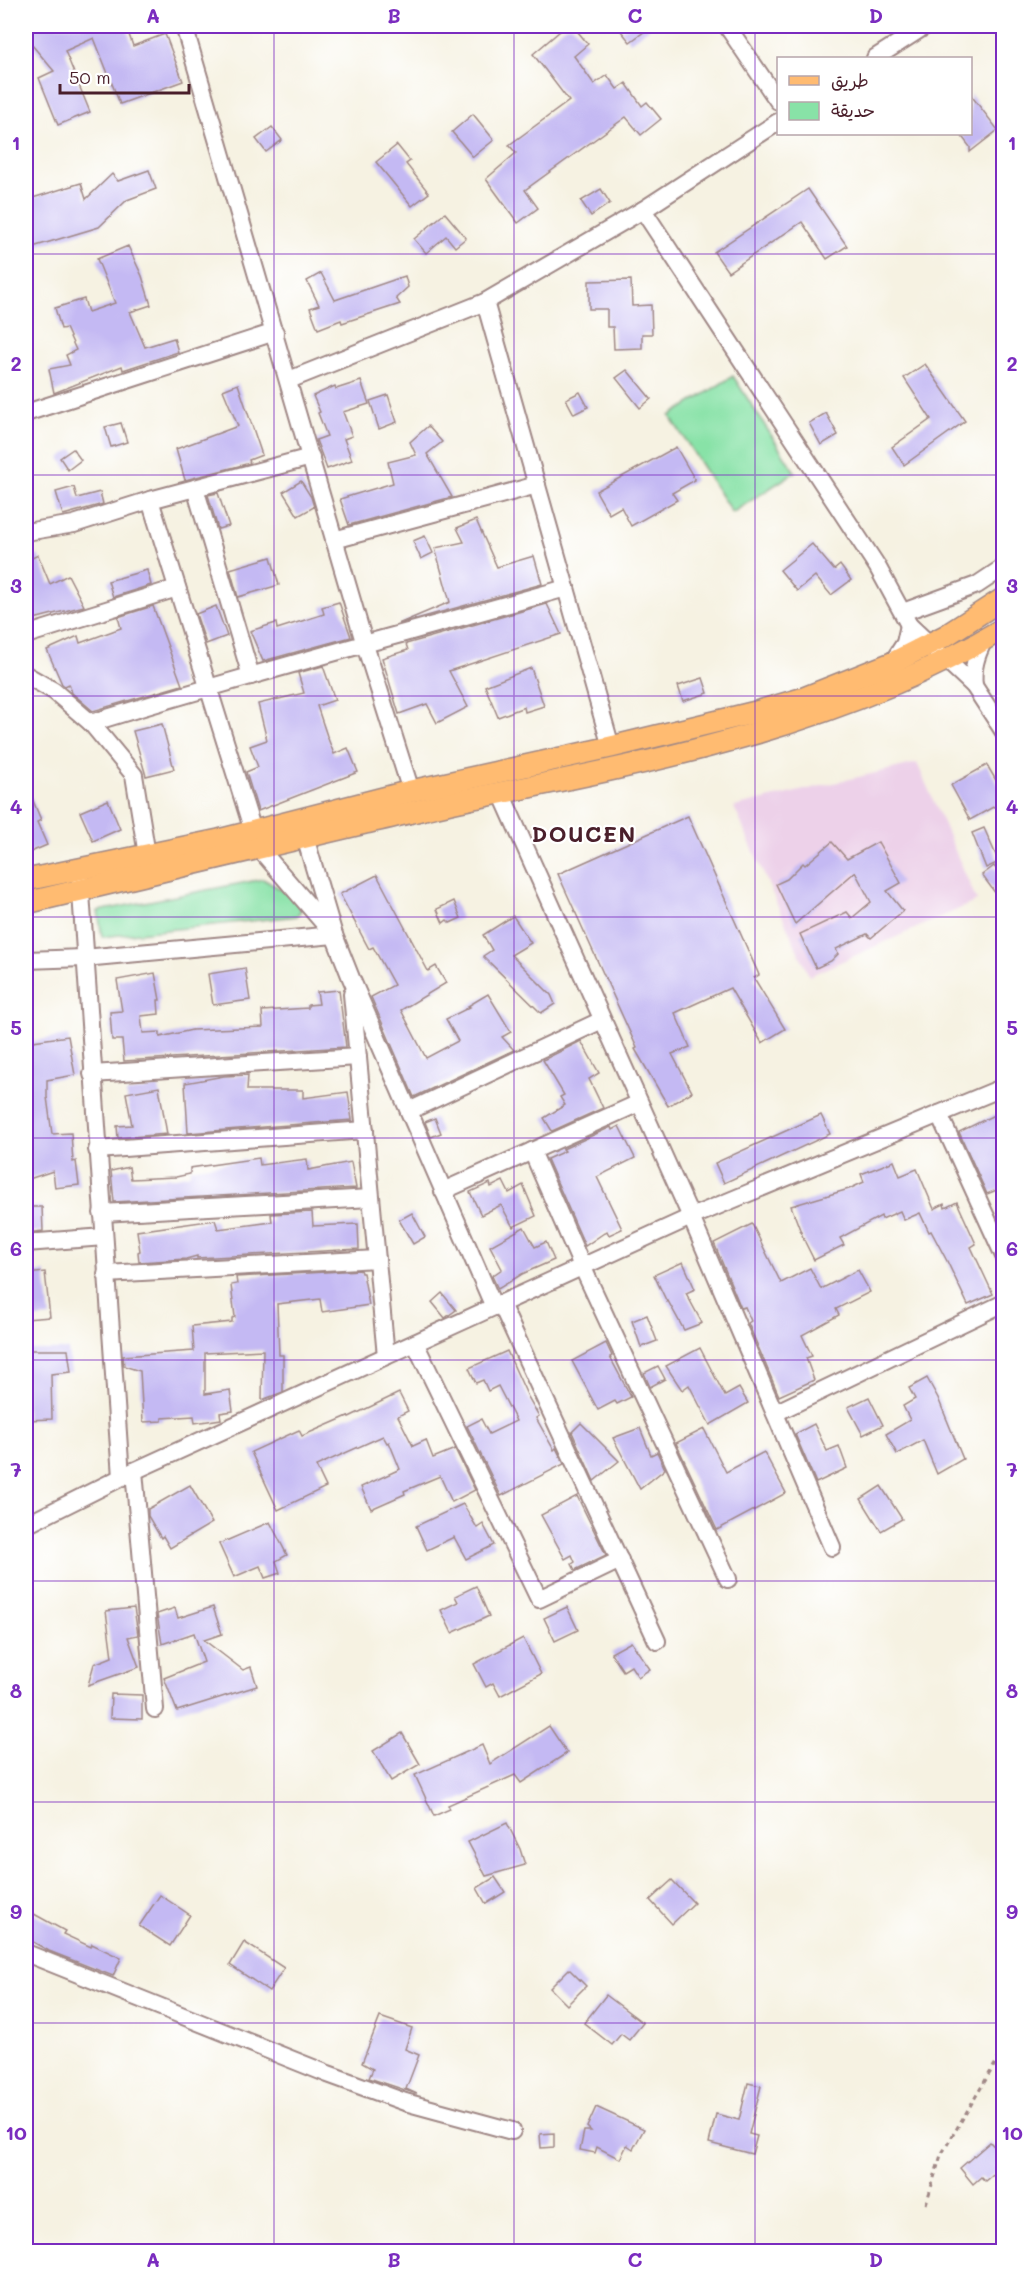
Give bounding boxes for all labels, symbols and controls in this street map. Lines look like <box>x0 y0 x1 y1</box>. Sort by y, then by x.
text: A <box>146 2 160 28</box>
text: B <box>387 2 401 28</box>
text: C <box>628 2 643 28</box>
text: D <box>869 2 883 28</box>
scale bar <box>60 57 189 95</box>
legend <box>777 57 972 135</box>
text: 50 m <box>69 65 111 89</box>
text: طريق <box>831 68 869 92</box>
text: حديقة <box>831 98 875 122</box>
text: 1 <box>12 129 20 155</box>
text: 1 <box>1008 129 1016 155</box>
text: 2 <box>10 350 22 376</box>
text: 2 <box>1006 350 1018 376</box>
text: 3 <box>10 572 22 598</box>
text: 3 <box>1006 572 1018 598</box>
text: 4 <box>10 793 23 819</box>
text: 4 <box>1006 793 1019 819</box>
district label: DOUCEN <box>531 819 637 848</box>
text: 5 <box>10 1014 22 1040</box>
text: 5 <box>1006 1014 1018 1040</box>
text: 6 <box>10 1235 22 1261</box>
text: 6 <box>1006 1235 1018 1261</box>
text: 7 <box>10 1456 22 1482</box>
text: 7 <box>1006 1456 1018 1482</box>
text: 8 <box>10 1677 22 1703</box>
text: 8 <box>1006 1677 1018 1703</box>
text: 9 <box>10 1898 22 1924</box>
text: 9 <box>1006 1898 1018 1924</box>
text: 10 <box>5 2119 27 2145</box>
text: 10 <box>1001 2119 1023 2145</box>
text: A <box>146 2246 160 2272</box>
text: B <box>387 2246 401 2272</box>
text: C <box>628 2246 643 2272</box>
text: D <box>869 2246 883 2272</box>

